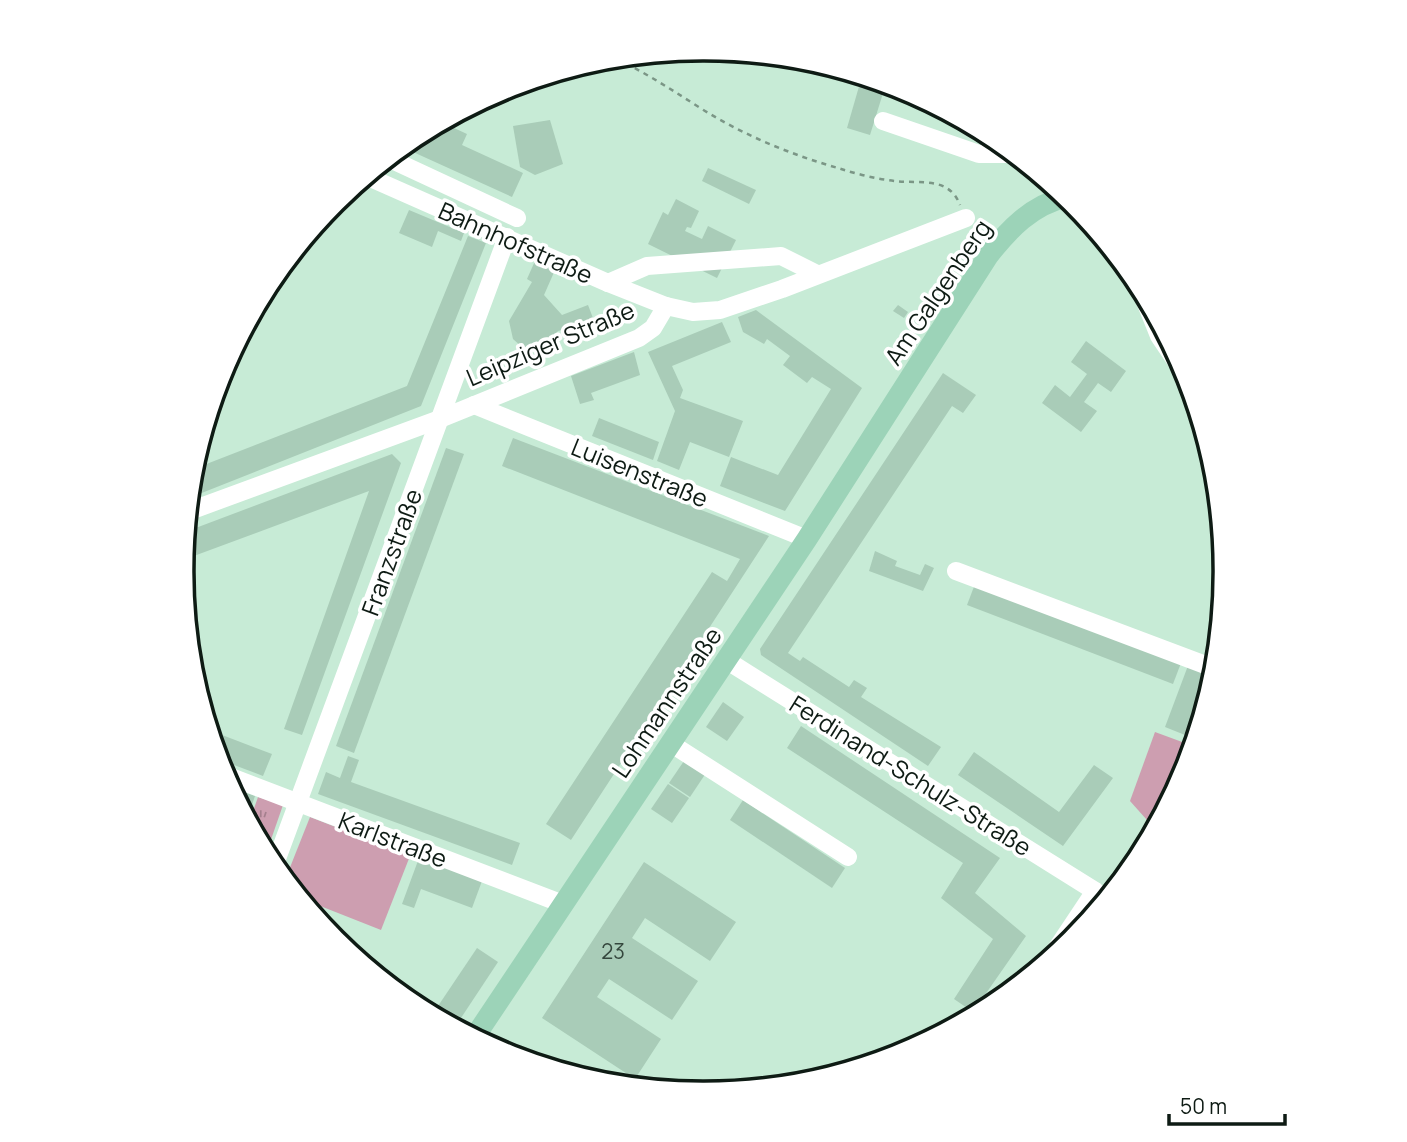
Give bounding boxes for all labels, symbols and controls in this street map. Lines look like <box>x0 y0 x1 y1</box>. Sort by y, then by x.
street label: Bahnhofstraße <box>434 193 598 291</box>
street label: Am Galgenberg <box>876 213 998 371</box>
street label: Leipziger Straße <box>461 293 639 393</box>
street label: Luisenstraße <box>567 430 713 514</box>
street label: Franzstraße <box>353 484 429 620</box>
street label: Lohmannstraße <box>603 620 729 784</box>
street label: Ferdinand-Schulz-Straße <box>784 687 1038 863</box>
street label: Karlstraße <box>334 803 452 875</box>
house number: 23 <box>601 937 625 965</box>
scale bar <box>1169 1082 1284 1126</box>
text: 50 m <box>1180 1092 1227 1120</box>

